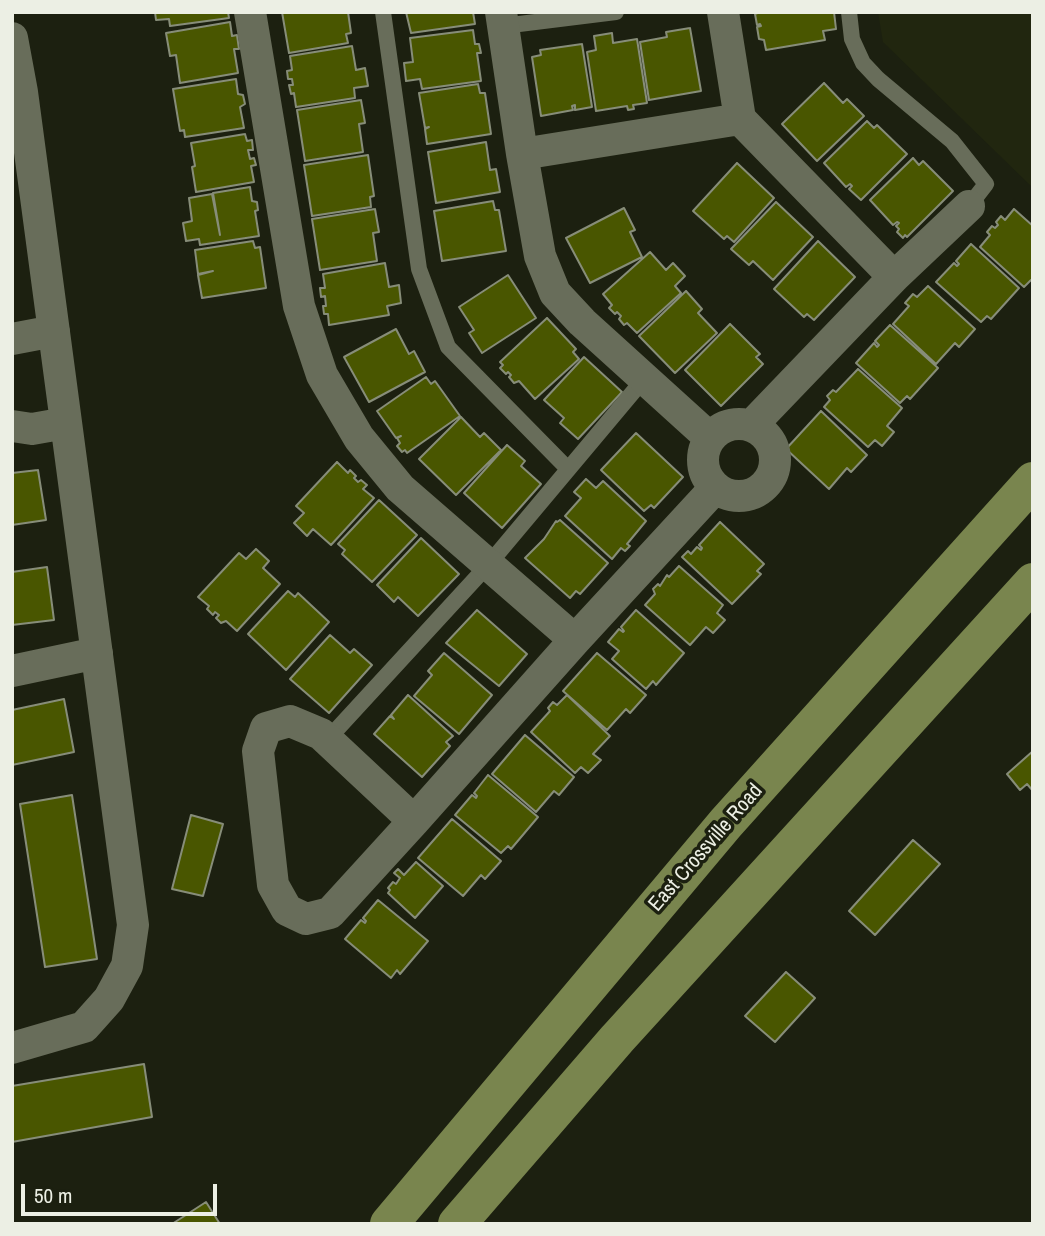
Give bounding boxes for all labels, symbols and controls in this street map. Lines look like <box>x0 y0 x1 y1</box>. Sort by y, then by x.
street label: East Crossville Road <box>644 779 768 917</box>
scale bar <box>24 1170 220 1214</box>
text: 50 m <box>34 1181 72 1210</box>

